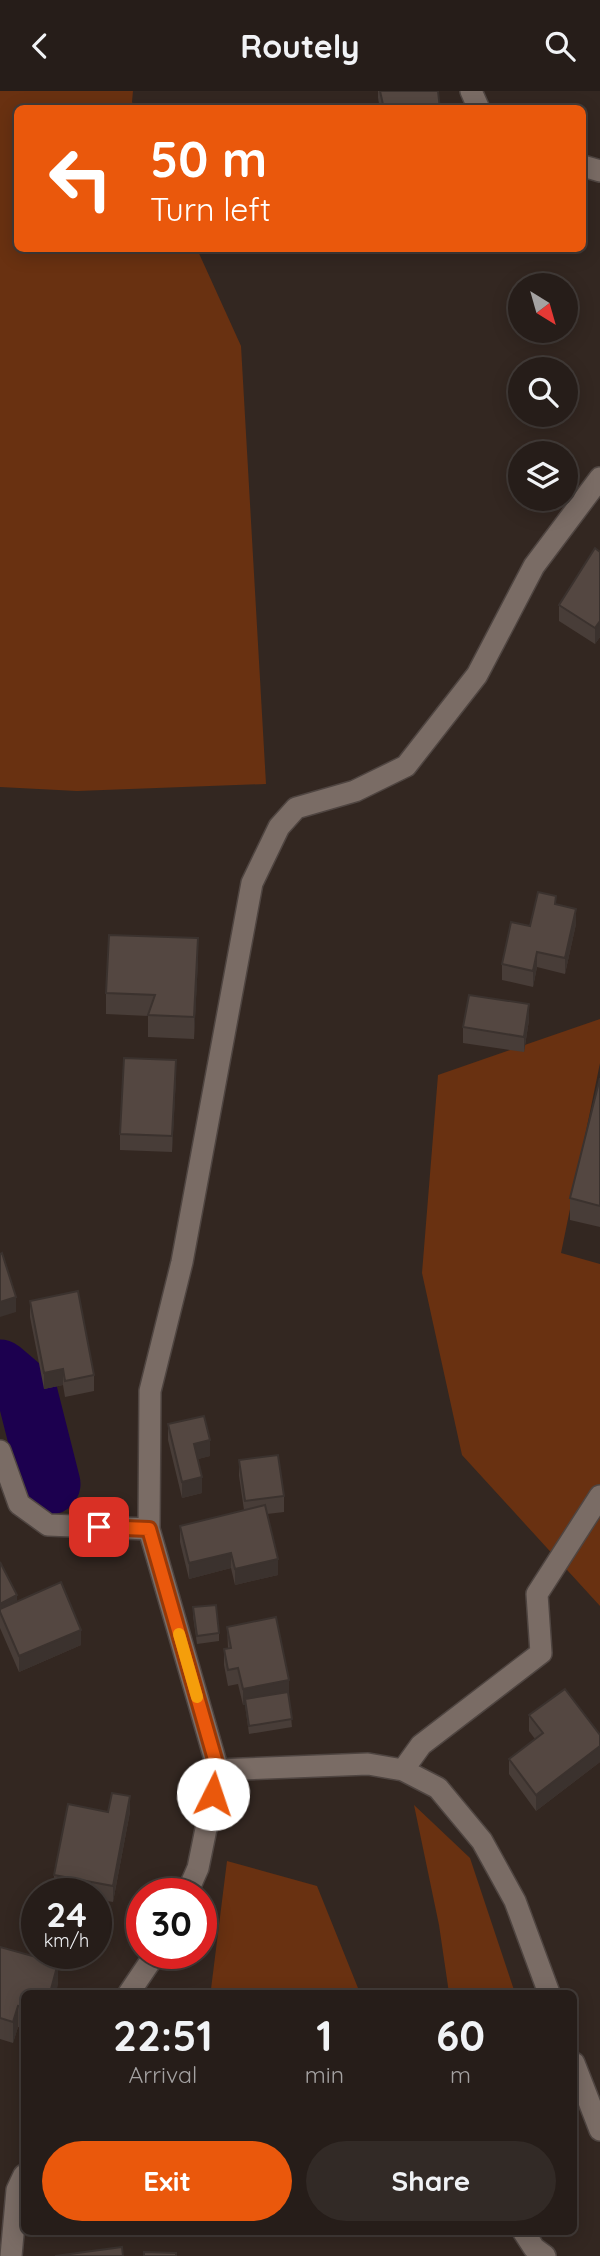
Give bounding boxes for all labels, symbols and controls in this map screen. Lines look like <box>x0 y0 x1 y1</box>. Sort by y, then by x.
text: Routely <box>240 26 360 66</box>
icon: back <box>21 27 59 65</box>
icon: search <box>541 27 579 65</box>
text: 50 m <box>150 128 267 189</box>
icon: left <box>35 133 126 224</box>
text: Turn left <box>150 189 271 229</box>
north arrow <box>508 273 578 343</box>
map controls <box>508 273 578 511</box>
button: search <box>508 357 578 427</box>
button: layers <box>508 441 578 511</box>
pin <box>69 1497 129 1557</box>
icon: arrive <box>80 1508 118 1546</box>
position arrow <box>176 1757 250 1831</box>
speed limit sign: 30 <box>126 1878 217 1969</box>
text: 24 <box>46 1892 87 1936</box>
text: km/h <box>44 1929 89 1952</box>
text: 22:51 <box>113 2009 213 2062</box>
text: 1 <box>316 2009 333 2062</box>
text: 60 <box>436 2009 485 2062</box>
text: Arrival <box>128 2060 197 2089</box>
text: min <box>305 2060 344 2089</box>
text: m <box>450 2060 471 2089</box>
button: Exit <box>42 2141 292 2221</box>
button: Share <box>306 2141 556 2221</box>

